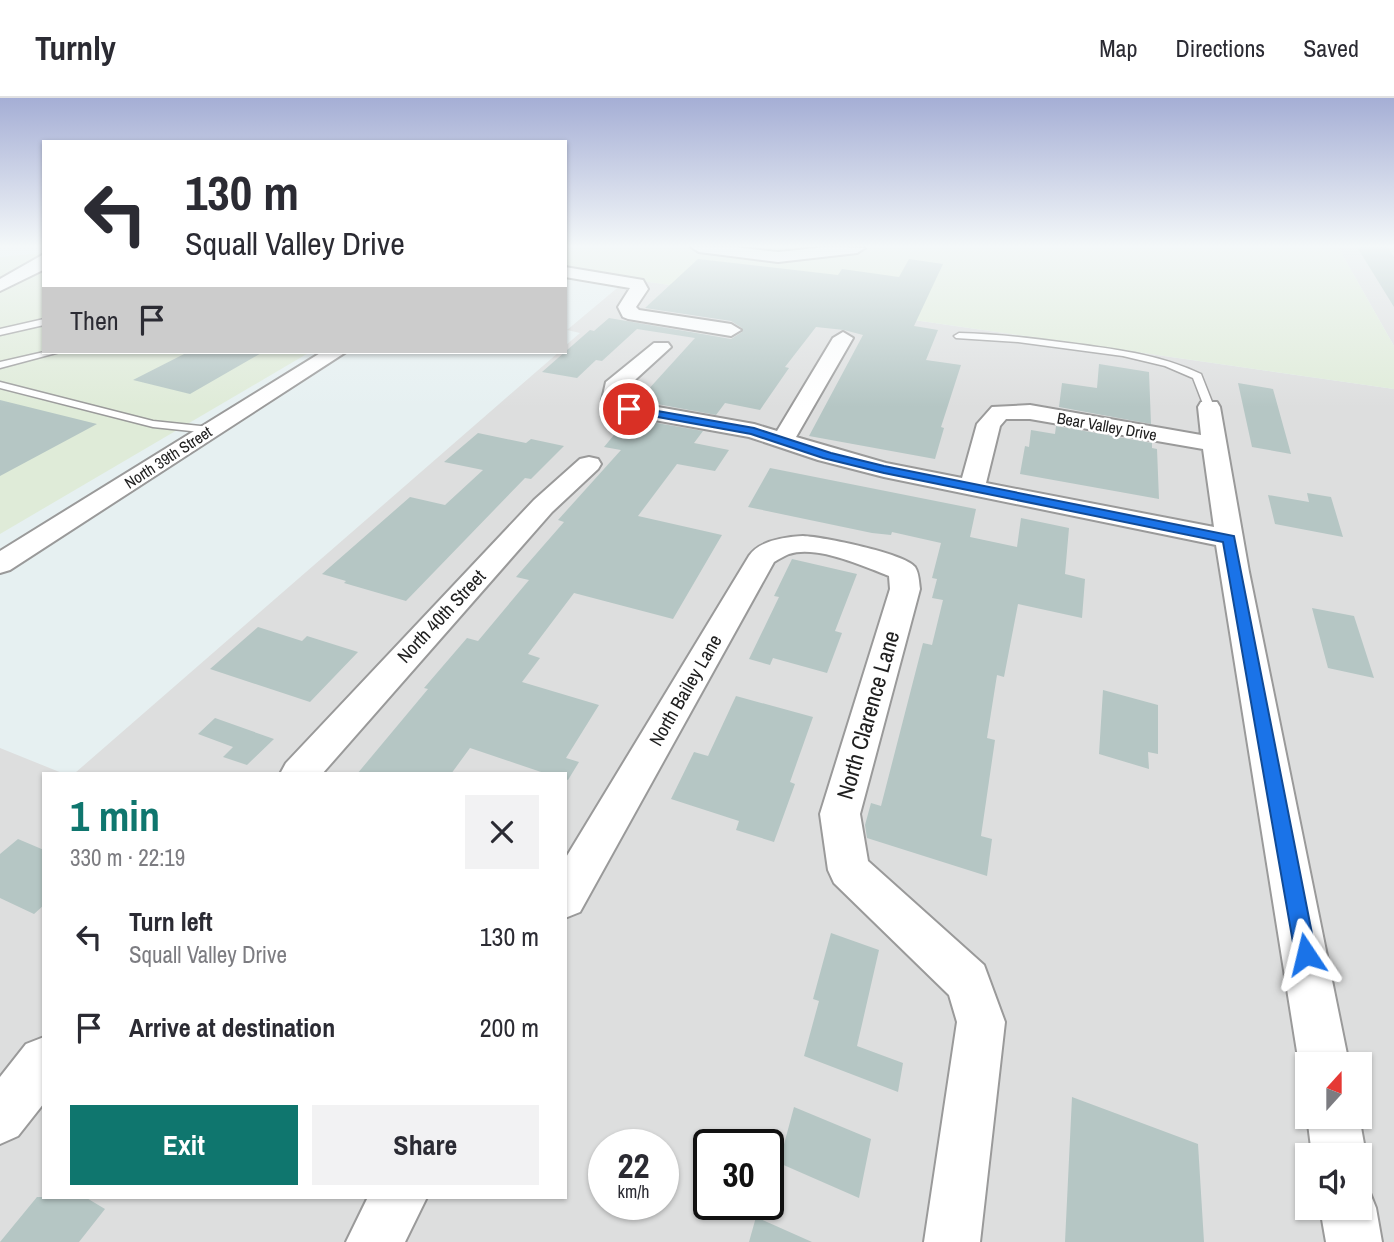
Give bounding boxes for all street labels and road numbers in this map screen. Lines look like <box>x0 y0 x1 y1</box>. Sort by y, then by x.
street label: Bear Valley Drive <box>1055 406 1159 446</box>
street label: North 39th Street <box>120 420 216 493</box>
street label: North 40th Street <box>391 563 491 668</box>
street label: North Clarence Lane <box>829 627 906 803</box>
street label: North Bailey Lane <box>643 629 727 751</box>

